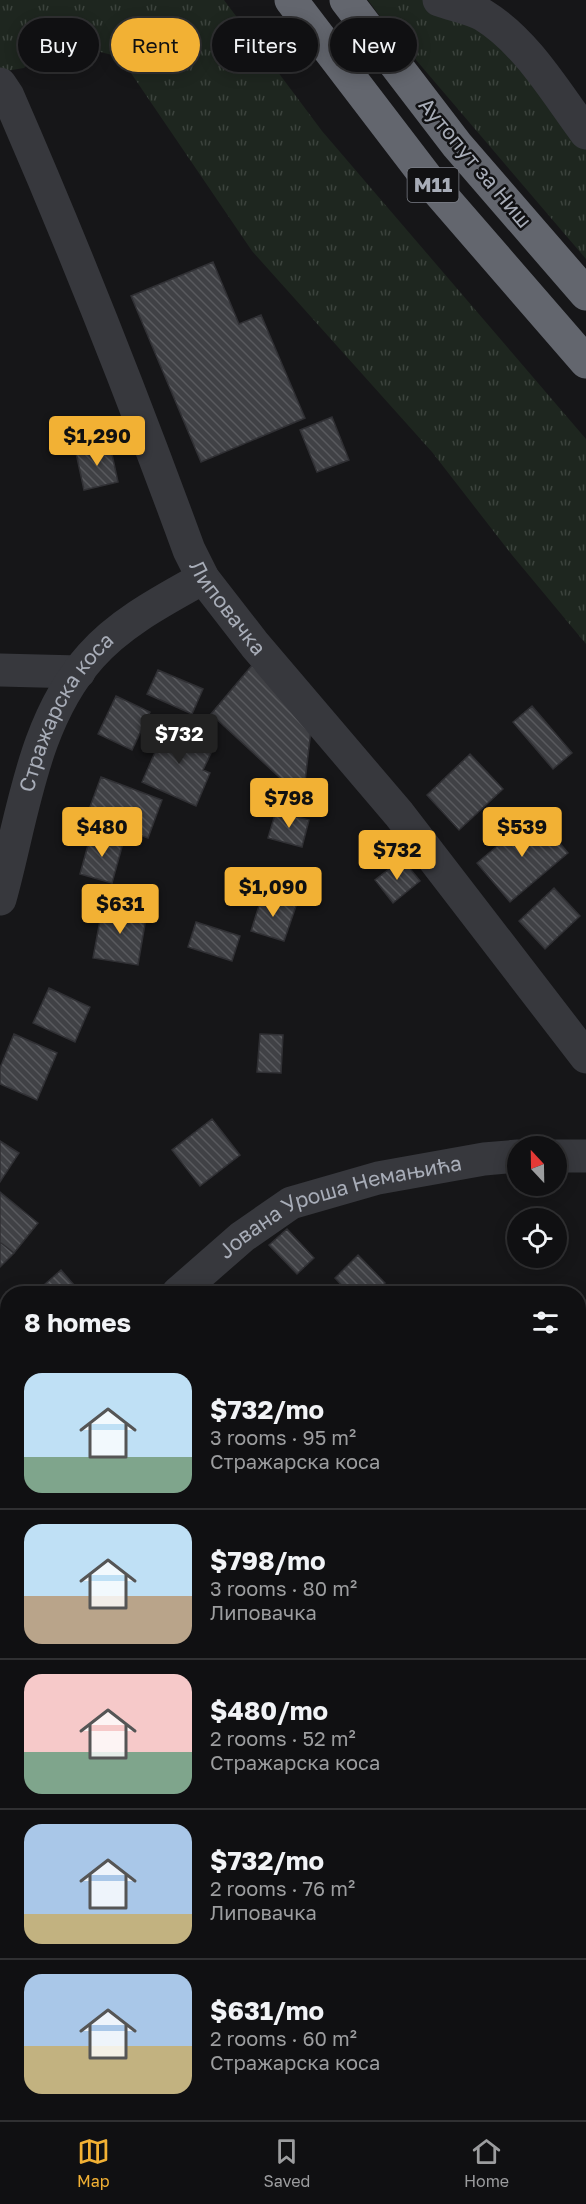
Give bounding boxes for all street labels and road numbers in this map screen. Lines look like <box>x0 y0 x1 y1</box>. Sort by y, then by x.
street label: Аутопут за Ниш <box>414 92 538 233</box>
road number: M11 <box>408 168 458 202</box>
street label: Липовачка <box>184 556 272 660</box>
street label: Стражарска коса <box>13 627 118 795</box>
street label: Јована Уроша Немањића <box>212 1149 464 1264</box>

